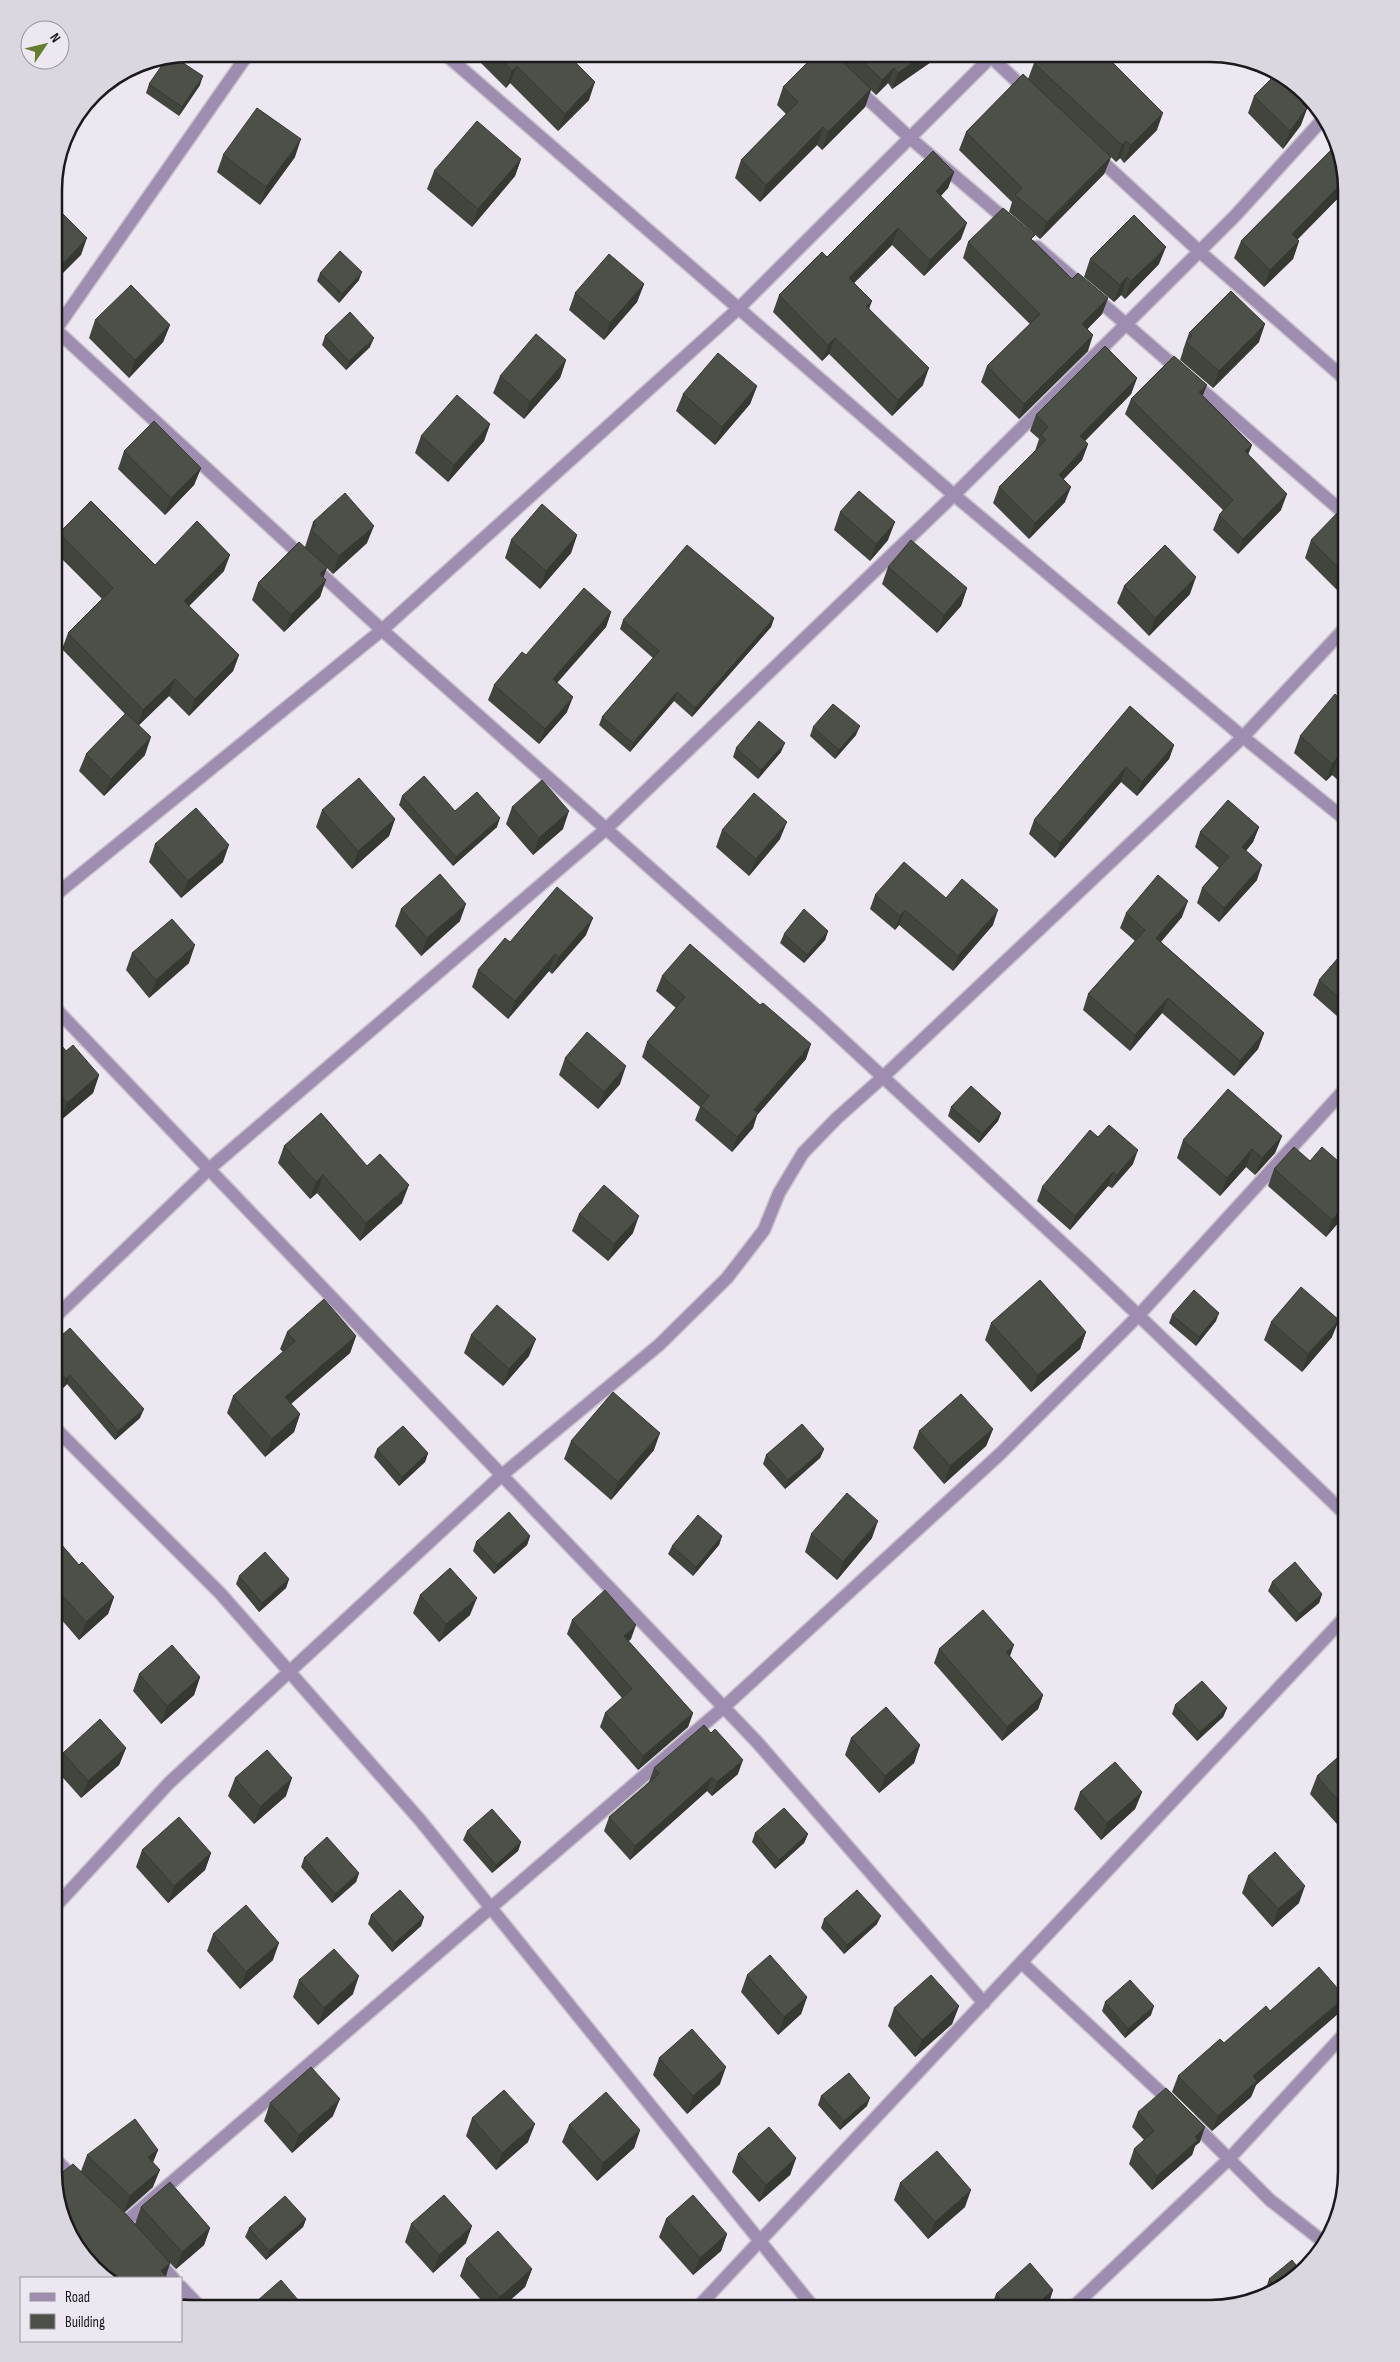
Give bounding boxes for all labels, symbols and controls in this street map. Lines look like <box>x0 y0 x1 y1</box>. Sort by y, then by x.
north arrow <box>20 20 70 70</box>
text: N <box>46 30 64 46</box>
legend <box>20 2277 182 2342</box>
text: Road <box>65 2288 90 2307</box>
text: Building <box>65 2313 105 2332</box>

